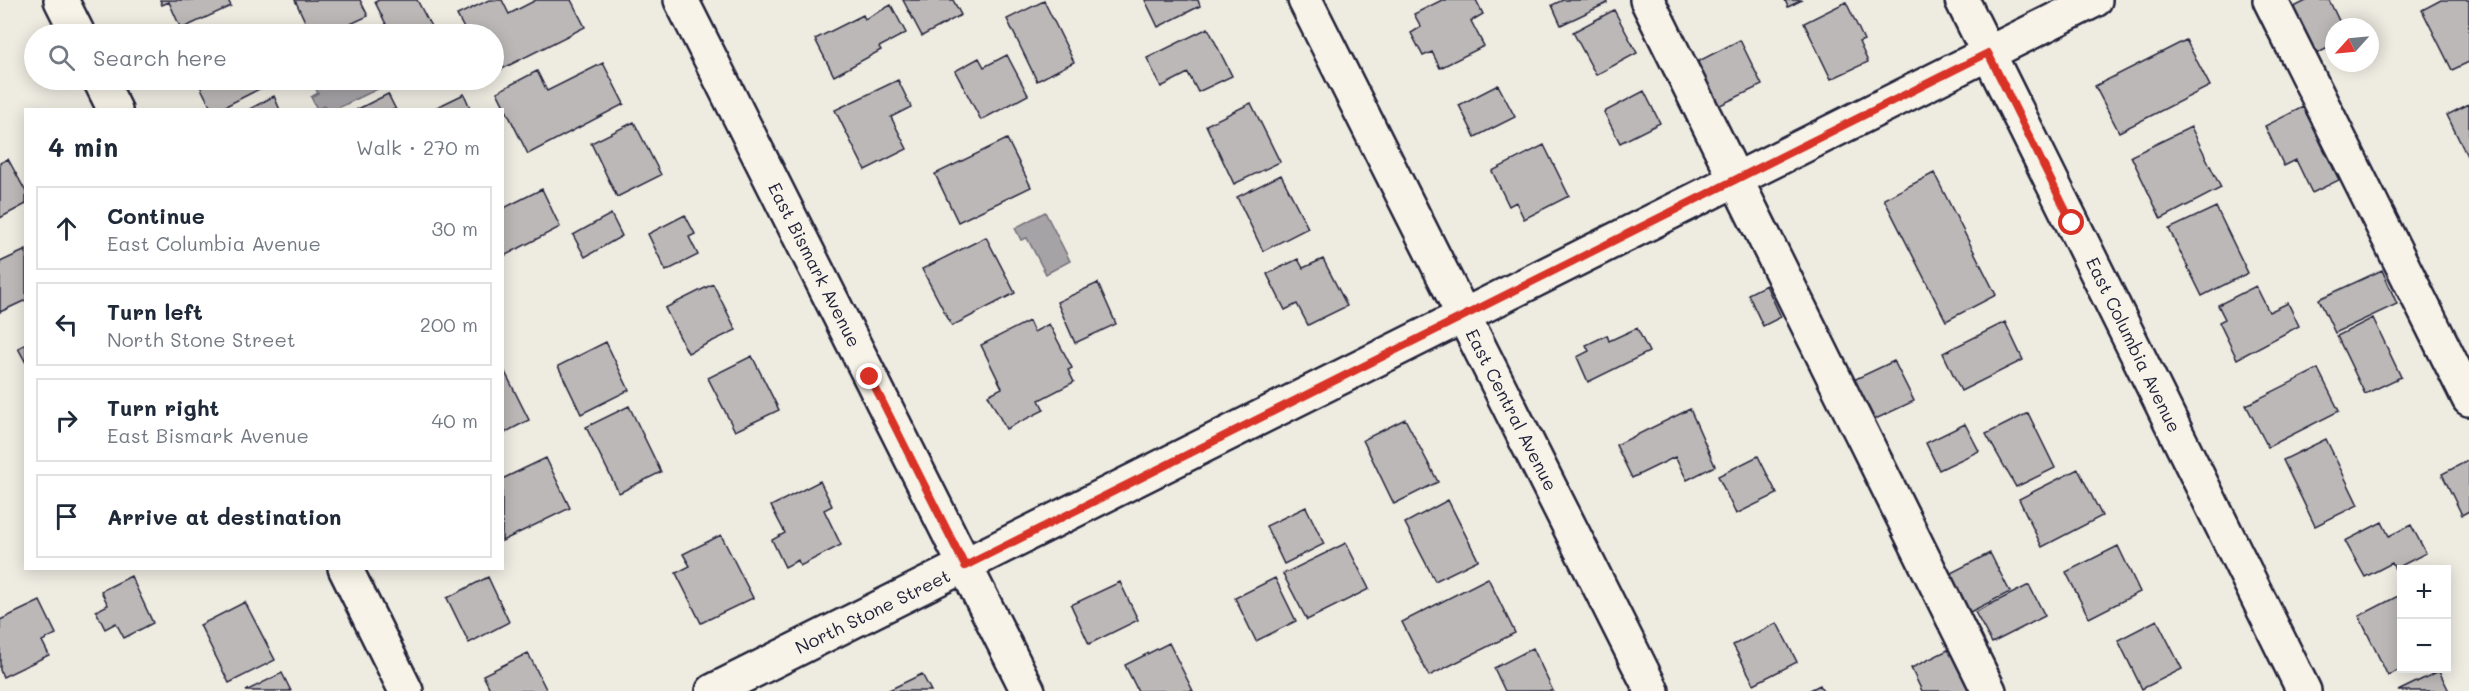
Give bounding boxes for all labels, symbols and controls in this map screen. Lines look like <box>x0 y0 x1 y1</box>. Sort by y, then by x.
north arrow <box>2325 18 2379 72</box>
search box <box>24 24 504 90</box>
icon: search <box>45 41 78 74</box>
text: Search here <box>93 43 227 72</box>
text: 4 min <box>48 130 118 164</box>
text: Walk · 270 m <box>356 134 480 160</box>
street label: East Bismark Avenue <box>763 178 867 351</box>
text: Continue <box>107 201 205 230</box>
route start <box>2058 209 2084 235</box>
icon: ahead <box>50 212 83 245</box>
text: 30 m <box>432 215 478 241</box>
text: East Columbia Avenue <box>107 230 321 256</box>
street label: East Columbia Avenue <box>2081 253 2187 436</box>
text: Turn left <box>107 297 203 326</box>
icon: left <box>50 308 83 341</box>
text: 200 m <box>420 311 478 337</box>
street label: East Central Avenue <box>1461 325 1563 495</box>
text: North Stone Street <box>107 326 296 352</box>
route end <box>856 363 882 389</box>
text: Turn right <box>107 393 219 422</box>
icon: right <box>50 404 83 437</box>
text: 40 m <box>432 407 478 433</box>
text: East Bismark Avenue <box>107 422 309 448</box>
icon: arrive <box>50 500 83 533</box>
text: Arrive at destination <box>107 502 342 531</box>
street label: North Stone Street <box>791 563 954 659</box>
map controls <box>2397 565 2451 673</box>
button: + <box>2397 565 2451 619</box>
button: − <box>2397 619 2451 673</box>

